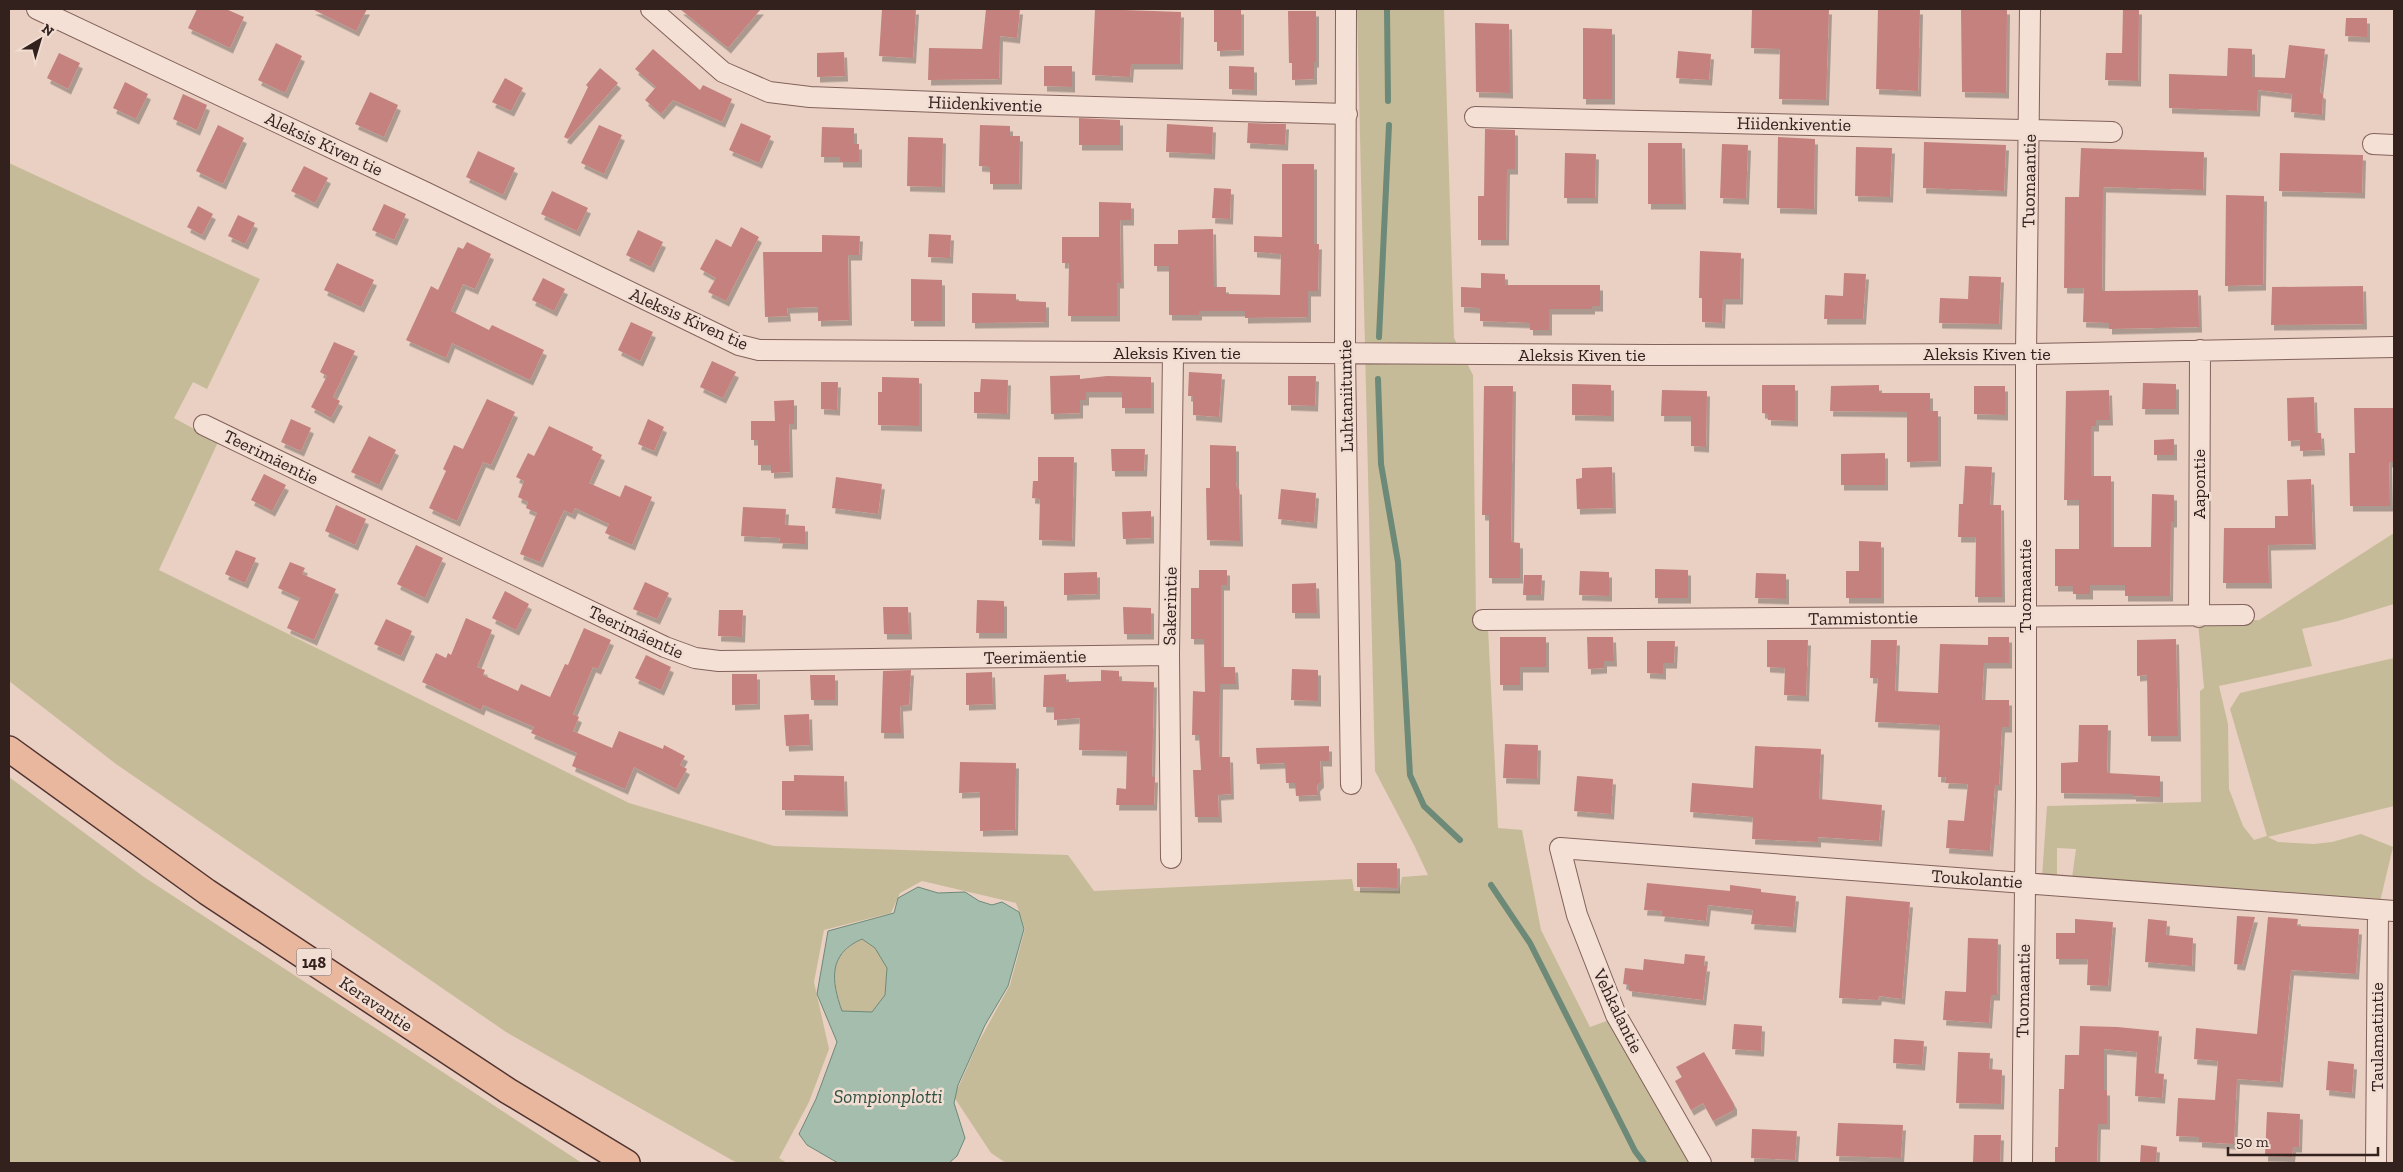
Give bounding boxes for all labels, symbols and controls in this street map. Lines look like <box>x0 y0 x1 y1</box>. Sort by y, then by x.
north arrow <box>15 15 65 65</box>
text: N <box>38 20 57 40</box>
street label: Hiidenkiventie <box>927 91 1043 117</box>
street label: Aleksis Kiven tie <box>262 107 386 181</box>
street label: Hiidenkiventie <box>1737 112 1851 136</box>
street label: Tuomaantie <box>2017 134 2041 228</box>
street label: Aleksis Kiven tie <box>626 283 752 355</box>
street label: Luhtaniituntie <box>1334 339 1358 453</box>
street label: Aleksis Kiven tie <box>1113 342 1241 364</box>
street label: Aleksis Kiven tie <box>1923 343 2051 365</box>
street label: Aleksis Kiven tie <box>1518 344 1646 366</box>
street label: Teerimäentie <box>220 425 322 489</box>
street label: Aapontie <box>2188 449 2210 519</box>
street label: Tuomaantie <box>2014 539 2036 633</box>
street label: Sakerintie <box>1158 566 1182 646</box>
street label: Teerimäentie <box>585 600 687 664</box>
street label: Tammistontie <box>1808 606 1918 630</box>
street label: Teerimäentie <box>983 645 1087 669</box>
street label: Toukolantie <box>1931 865 2023 893</box>
street label: Tuomaantie <box>2011 944 2035 1038</box>
road number: 148 <box>296 949 332 976</box>
street label: Vehkalantie <box>1588 964 1648 1057</box>
street label: Keravantie <box>335 971 417 1037</box>
street label: Taulamatintie <box>2366 982 2388 1092</box>
water label: Sompionplotti <box>833 1085 943 1108</box>
scale bar <box>2228 1124 2378 1156</box>
text: 50 m <box>2236 1133 2269 1151</box>

